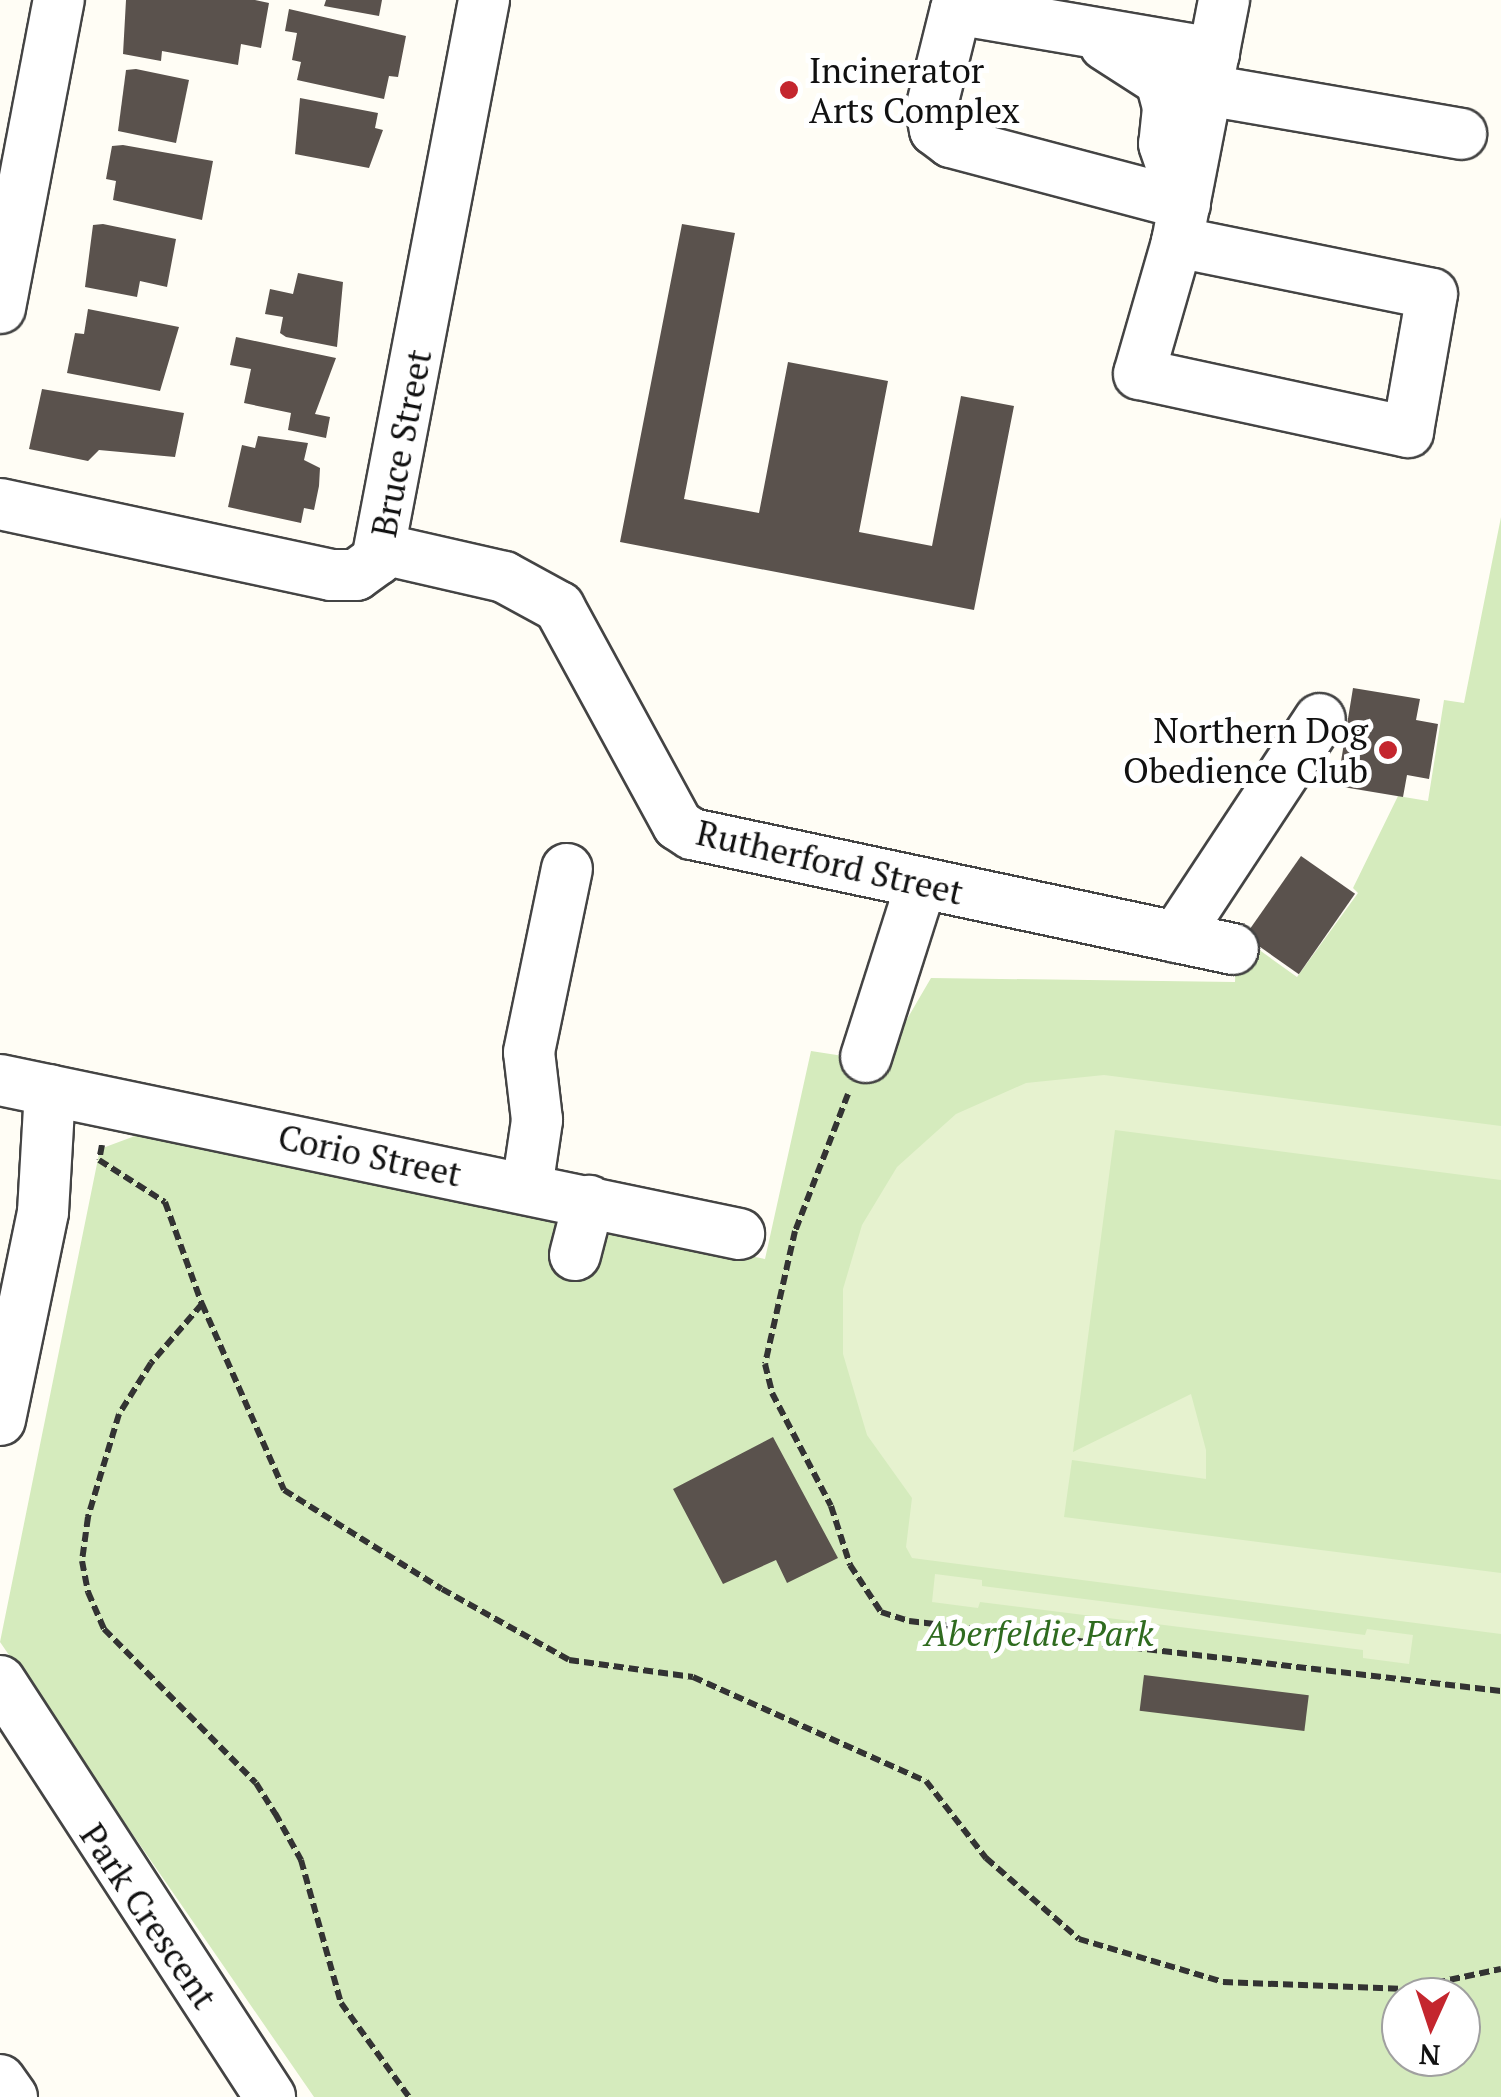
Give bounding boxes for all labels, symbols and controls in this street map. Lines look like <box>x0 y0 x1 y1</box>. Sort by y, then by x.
place label: Incinerator Arts Complex <box>809 49 1020 131</box>
marker: Incinerator Arts Complex <box>778 79 800 101</box>
street label: Bruce Street <box>362 346 440 540</box>
place label: Northern Dog Obedience Club <box>1123 709 1368 791</box>
marker: Northern Dog Obedience Club <box>1377 739 1399 761</box>
street label: Rutherford Street <box>693 811 967 913</box>
street label: Corio Street <box>275 1115 465 1195</box>
park label: Aberfeldie Park <box>924 1612 1154 1654</box>
street label: Park Crescent <box>72 1815 226 2017</box>
north arrow <box>1381 1977 1481 2077</box>
text: N <box>1418 2036 1441 2074</box>

